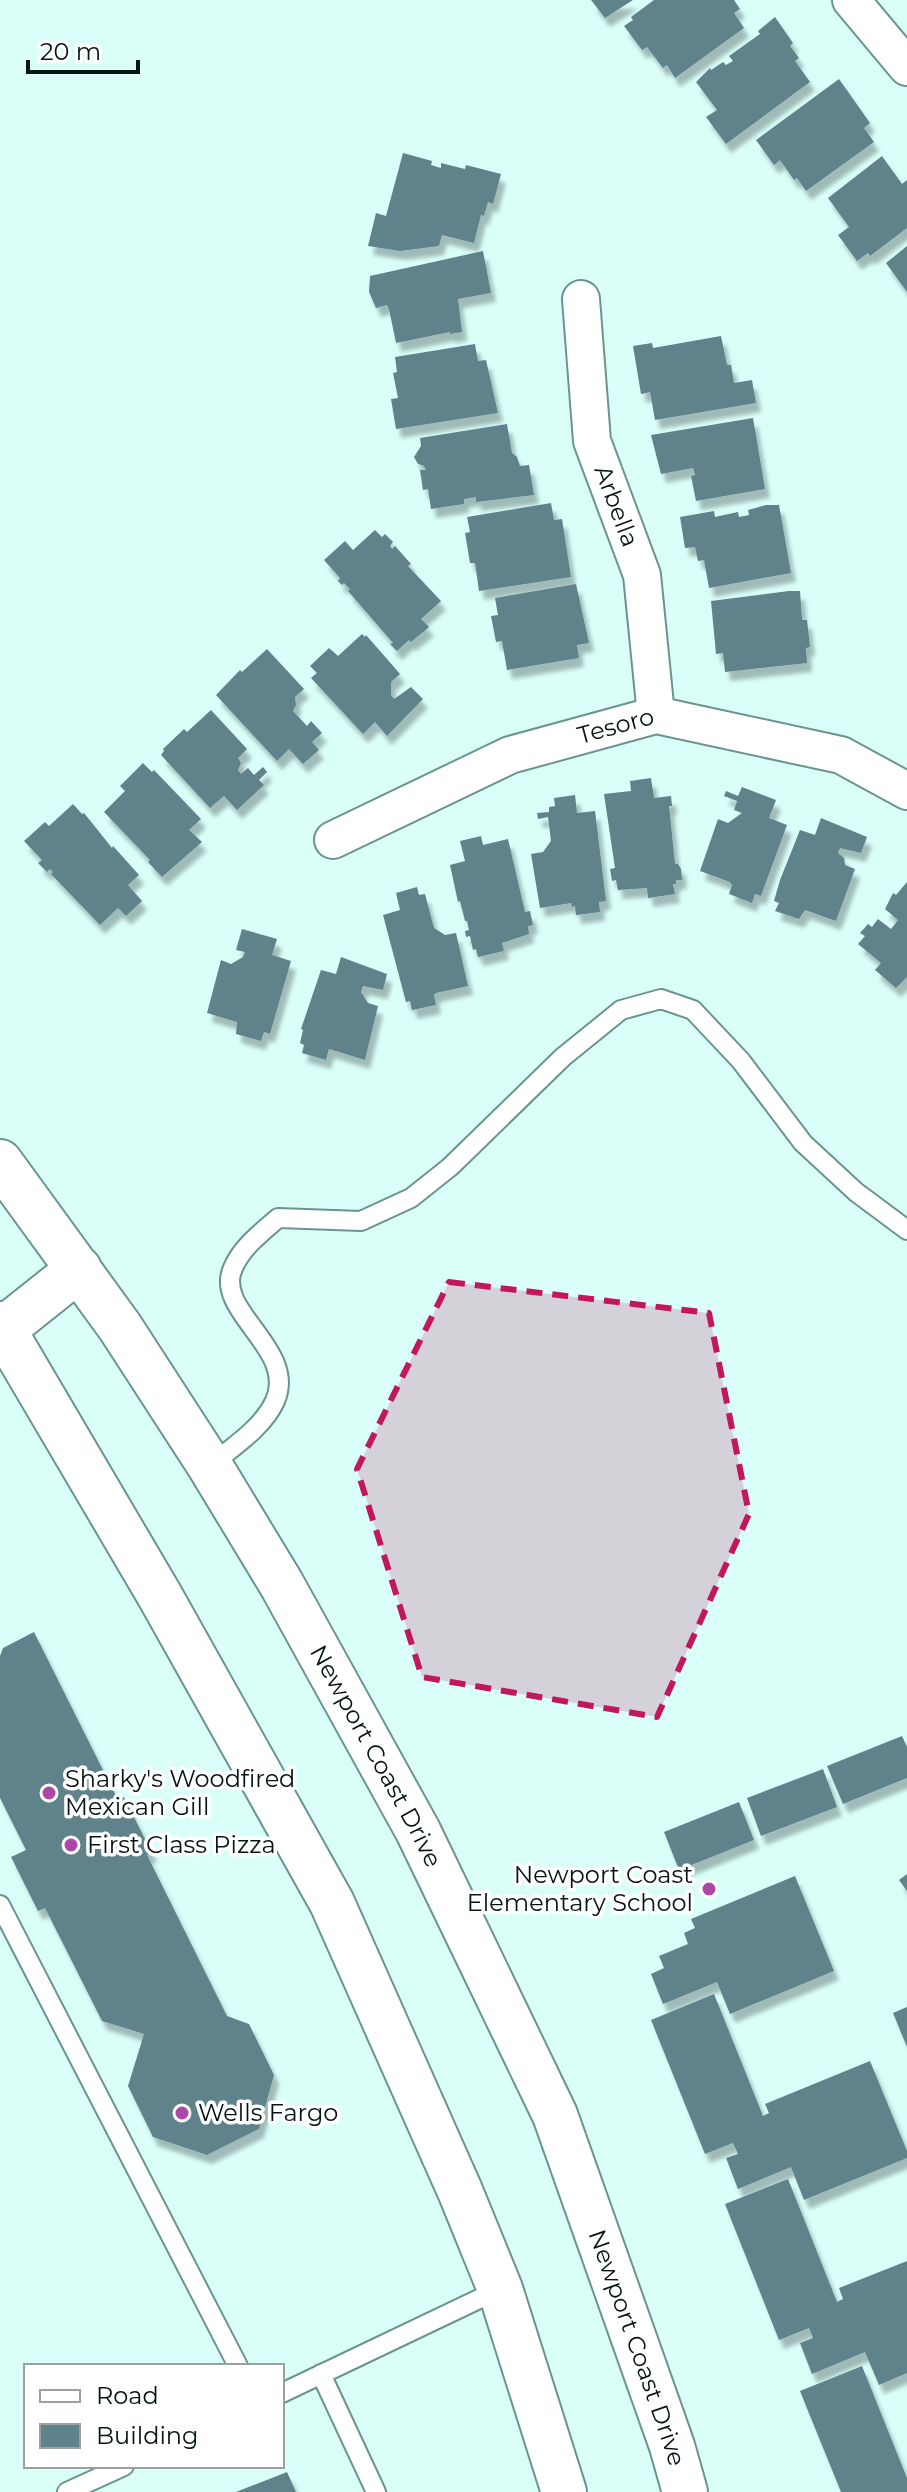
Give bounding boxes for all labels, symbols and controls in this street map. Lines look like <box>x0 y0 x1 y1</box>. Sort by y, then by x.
scale bar <box>28 24 138 74</box>
text: 20 m <box>40 37 101 66</box>
street label: Arbella <box>588 461 645 551</box>
street label: Tesoro <box>574 701 657 750</box>
street label: Newport Coast Drive <box>304 1640 448 1872</box>
place label: Sharky's Woodfired Mexican Gill <box>65 1764 295 1821</box>
marker: Sharky's Woodfired Mexican Gill <box>40 1784 58 1802</box>
place label: First Class Pizza <box>87 1830 276 1859</box>
marker: First Class Pizza <box>62 1836 80 1854</box>
place label: Newport Coast Elementary School <box>467 1860 693 1917</box>
marker: Newport Coast Elementary School <box>700 1880 718 1898</box>
place label: Wells Fargo <box>198 2098 338 2127</box>
marker: Wells Fargo <box>173 2104 191 2122</box>
street label: Newport Coast Drive <box>583 2226 692 2469</box>
legend <box>24 2364 284 2468</box>
text: Road <box>96 2381 159 2410</box>
text: Building <box>96 2421 199 2450</box>

